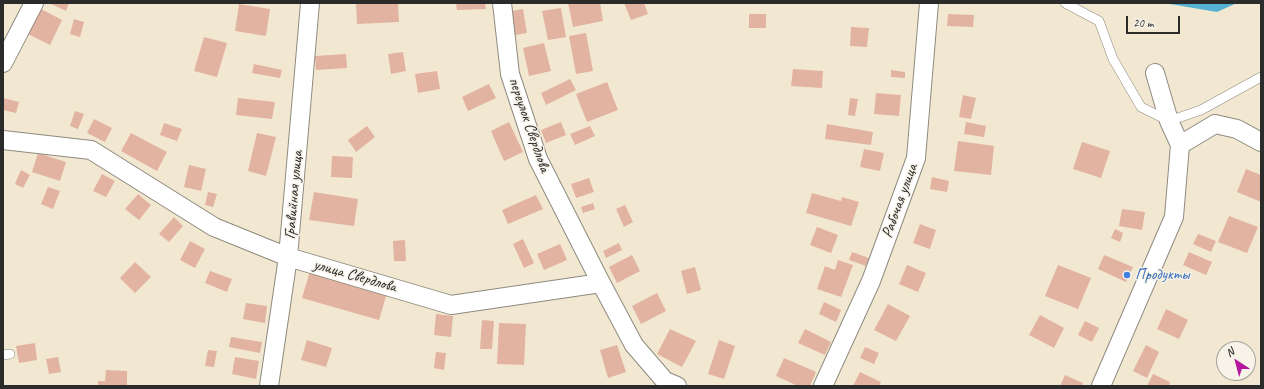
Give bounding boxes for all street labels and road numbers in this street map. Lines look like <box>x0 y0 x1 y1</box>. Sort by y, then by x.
street label: переулок Свердлова <box>504 75 554 175</box>
street label: Гравийная улица <box>281 150 307 240</box>
street label: Рабочая улица <box>878 161 922 241</box>
street label: улица Свердлова <box>311 255 399 297</box>

